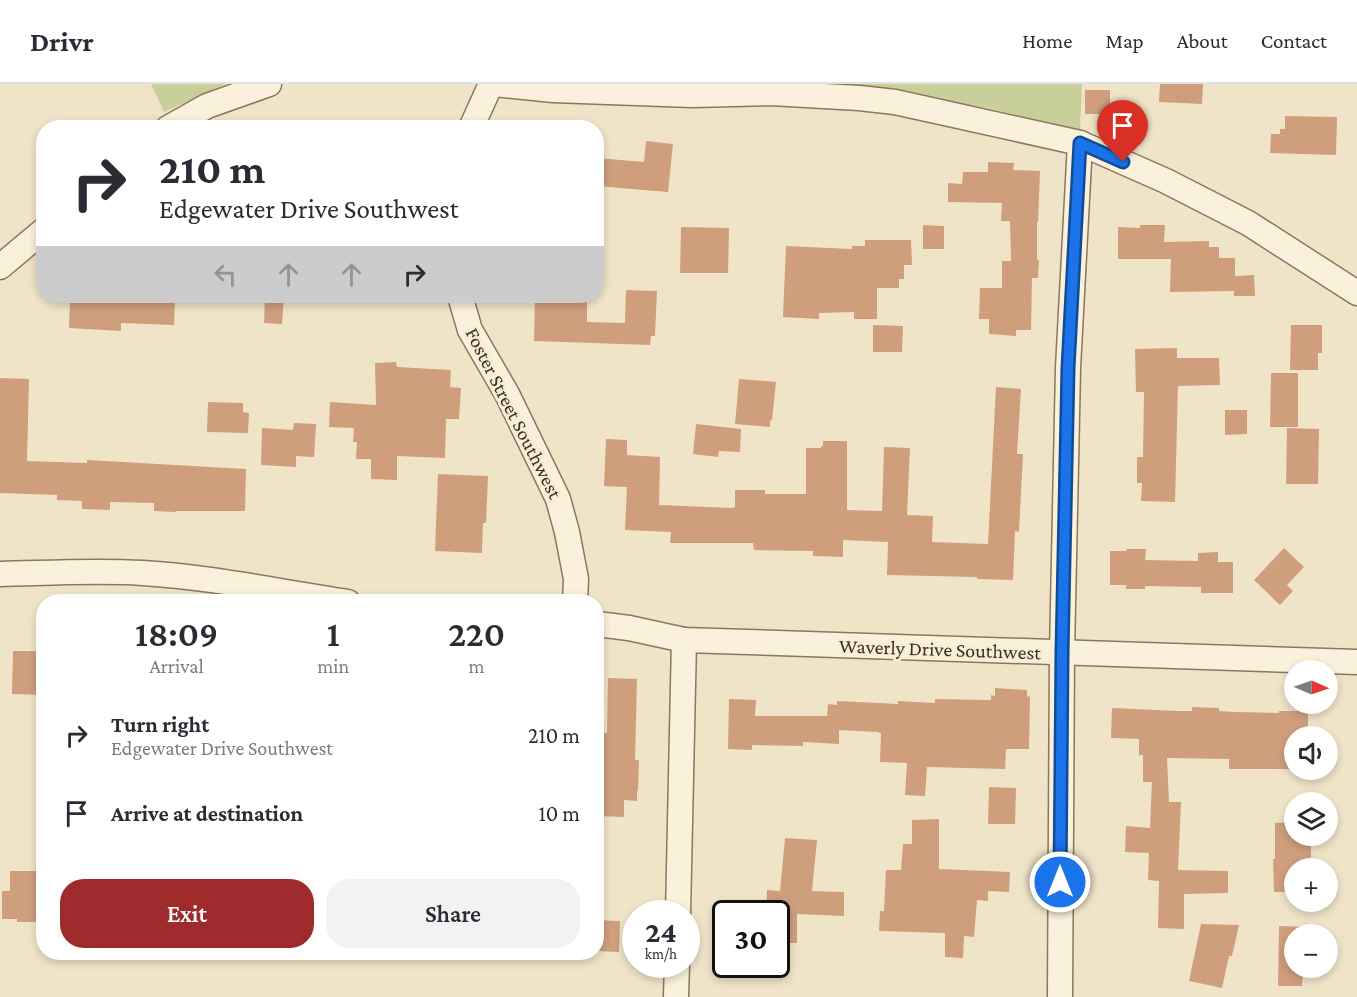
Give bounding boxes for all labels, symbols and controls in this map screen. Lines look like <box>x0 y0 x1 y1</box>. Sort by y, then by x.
text: Drivr <box>30 26 94 57</box>
text: Home <box>1022 29 1072 53</box>
text: Map <box>1105 29 1144 53</box>
text: About <box>1177 29 1228 53</box>
text: Contact <box>1261 29 1327 53</box>
pin <box>1097 100 1148 162</box>
icon: arrive <box>1106 109 1139 142</box>
icon: right <box>60 144 138 222</box>
text: 210 m <box>159 145 265 192</box>
text: Edgewater Drive Southwest <box>159 194 459 224</box>
icon: left <box>209 258 242 291</box>
icon: ahead <box>272 258 305 291</box>
icon: ahead <box>335 258 368 291</box>
icon: right <box>398 258 431 291</box>
street label: Foster Street Southwest <box>461 324 567 502</box>
text: 18:09 <box>135 614 218 654</box>
text: 1 <box>327 614 340 654</box>
text: 220 <box>448 614 505 654</box>
street label: Waverly Drive Southwest <box>839 634 1042 665</box>
text: Arrival <box>149 655 204 677</box>
text: min <box>317 655 349 677</box>
text: m <box>469 655 485 677</box>
north arrow <box>1284 660 1338 714</box>
map controls <box>1284 660 1338 978</box>
text: Turn right <box>111 712 209 737</box>
icon: right <box>60 719 93 752</box>
text: 210 m <box>528 723 580 748</box>
button: sound <box>1284 726 1338 780</box>
text: Edgewater Drive Southwest <box>111 737 333 759</box>
button: layers <box>1284 792 1338 846</box>
icon: arrive <box>60 797 93 830</box>
text: Arrive at destination <box>111 801 303 826</box>
text: 10 m <box>538 801 580 826</box>
position arrow <box>1028 850 1092 914</box>
button: + <box>1284 858 1338 912</box>
button: Exit <box>60 879 314 948</box>
button: Share <box>326 879 580 948</box>
speed limit sign: 30 <box>712 900 790 978</box>
text: 24 <box>645 915 677 948</box>
button: − <box>1284 924 1338 978</box>
text: km/h <box>645 946 677 962</box>

